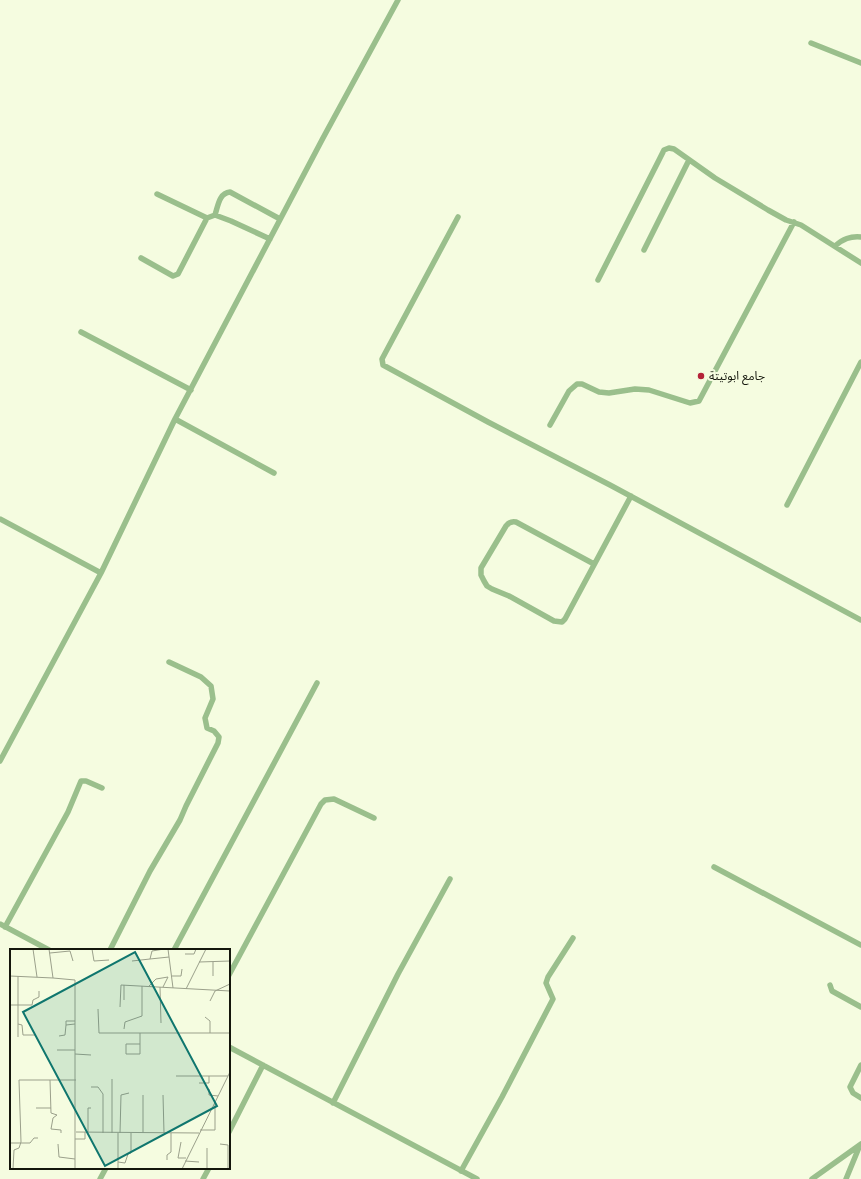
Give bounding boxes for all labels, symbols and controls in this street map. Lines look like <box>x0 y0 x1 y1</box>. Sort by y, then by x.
place label: جامع ابوتيتة <box>709 368 765 385</box>
marker: جامع ابوتيتة <box>696 371 706 381</box>
inset map <box>10 949 230 1169</box>

